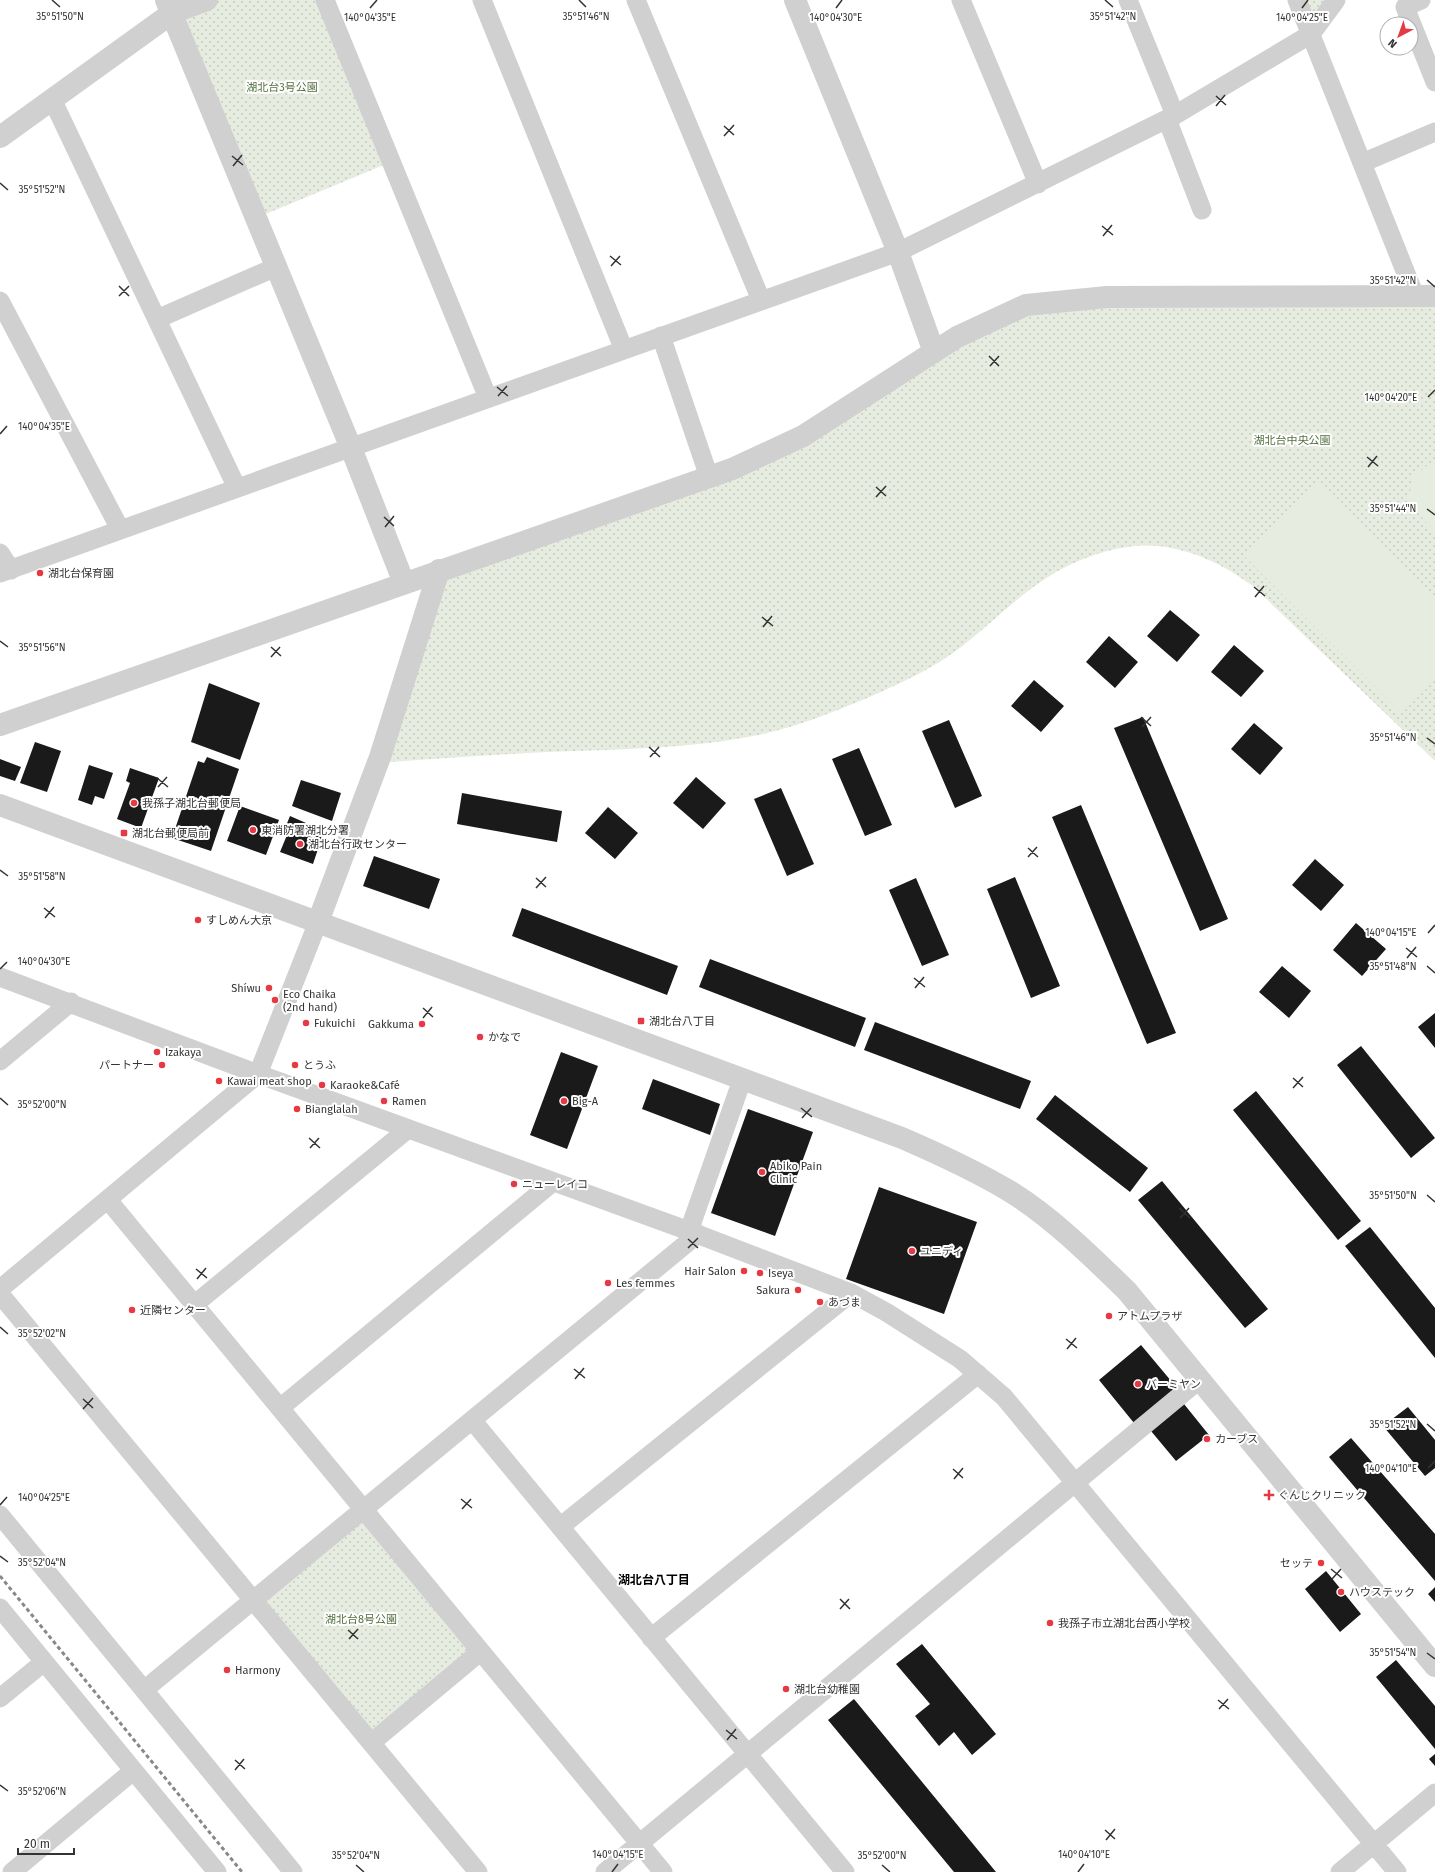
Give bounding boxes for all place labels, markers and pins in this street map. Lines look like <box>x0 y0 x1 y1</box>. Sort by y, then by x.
place label: 湖北台保育園 <box>48 567 114 580</box>
marker: 湖北台保育園 <box>35 568 45 578</box>
place label: 我孫子湖北台郵便局 <box>142 797 241 810</box>
marker: 我孫子湖北台郵便局 <box>129 798 139 808</box>
place label: 東消防署湖北分署 <box>261 824 349 837</box>
marker: 東消防署湖北分署 <box>248 825 258 835</box>
place label: 湖北台郵便局前 <box>132 827 209 840</box>
marker: 湖北台郵便局前 <box>119 828 129 838</box>
place label: 湖北台行政センター <box>308 838 407 851</box>
marker: 湖北台行政センター <box>295 839 305 849</box>
place label: すしめん大京 <box>206 914 272 927</box>
marker: すしめん大京 <box>193 915 203 925</box>
place label: Shíwu <box>231 982 261 995</box>
marker: Shíwu <box>264 983 274 993</box>
place label: Eco Chaika (2nd hand) <box>283 988 337 1014</box>
marker: Eco Chaika (2nd hand) <box>270 995 280 1005</box>
place label: 湖北台八丁目 <box>649 1015 715 1028</box>
marker: 湖北台八丁目 <box>636 1016 646 1026</box>
place label: Fukuichi <box>314 1017 355 1030</box>
marker: Fukuichi <box>301 1018 311 1028</box>
place label: Gakkuma <box>368 1018 414 1031</box>
marker: Gakkuma <box>417 1019 427 1029</box>
place label: かなで <box>488 1031 521 1044</box>
marker: かなで <box>475 1032 485 1042</box>
place label: Izakaya <box>165 1046 201 1059</box>
marker: Izakaya <box>152 1047 162 1057</box>
place label: パートナー <box>99 1059 154 1072</box>
place label: とうふ <box>303 1059 336 1072</box>
marker: パートナー <box>157 1060 167 1070</box>
marker: とうふ <box>290 1060 300 1070</box>
place label: Kawai meat shop <box>227 1075 312 1088</box>
marker: Kawai meat shop <box>214 1076 224 1086</box>
place label: Karaoke&Café <box>330 1079 400 1092</box>
marker: Karaoke&Café <box>317 1080 327 1090</box>
place label: Ramen <box>392 1095 426 1108</box>
place label: Big-A <box>572 1095 599 1108</box>
marker: Ramen <box>379 1096 389 1106</box>
marker: Big-A <box>559 1096 569 1106</box>
place label: Bianglalah <box>305 1103 358 1116</box>
marker: Bianglalah <box>292 1104 302 1114</box>
place label: Abiko Pain Clinic <box>770 1160 822 1186</box>
marker: Abiko Pain Clinic <box>757 1167 767 1177</box>
place label: ニューレイコ <box>522 1178 588 1191</box>
marker: ニューレイコ <box>509 1179 519 1189</box>
place label: ユニディ <box>920 1245 963 1258</box>
marker: ユニディ <box>907 1246 917 1256</box>
place label: Hair Salon <box>684 1265 736 1278</box>
marker: Hair Salon <box>739 1266 749 1276</box>
place label: Iseya <box>768 1267 794 1280</box>
marker: Iseya <box>755 1268 765 1278</box>
place label: Les femmes <box>616 1277 675 1290</box>
marker: Les femmes <box>603 1278 613 1288</box>
place label: Sakura <box>756 1284 790 1297</box>
marker: Sakura <box>793 1285 803 1295</box>
place label: あづま <box>828 1296 861 1309</box>
marker: あづま <box>815 1297 825 1307</box>
place label: 近隣センター <box>140 1304 206 1317</box>
marker: 近隣センター <box>127 1305 137 1315</box>
place label: アトムプラザ <box>1117 1310 1182 1323</box>
marker: アトムプラザ <box>1104 1311 1114 1321</box>
place label: バーミヤン <box>1146 1378 1201 1391</box>
marker: バーミヤン <box>1133 1379 1143 1389</box>
place label: カーブス <box>1215 1433 1258 1446</box>
marker: カーブス <box>1202 1434 1212 1444</box>
marker: ぐんじクリニック <box>1263 1489 1275 1501</box>
place label: ぐんじクリニック <box>1278 1489 1366 1502</box>
place label: セッテ <box>1280 1557 1313 1570</box>
marker: セッテ <box>1316 1558 1326 1568</box>
place label: ハウステック <box>1349 1586 1415 1599</box>
marker: ハウステック <box>1336 1587 1346 1597</box>
place label: 我孫子市立湖北台西小学校 <box>1058 1617 1190 1630</box>
marker: 我孫子市立湖北台西小学校 <box>1045 1618 1055 1628</box>
place label: Harmony <box>235 1664 281 1677</box>
marker: Harmony <box>222 1665 232 1675</box>
place label: 湖北台幼稚園 <box>794 1683 860 1696</box>
marker: 湖北台幼稚園 <box>781 1684 791 1694</box>

